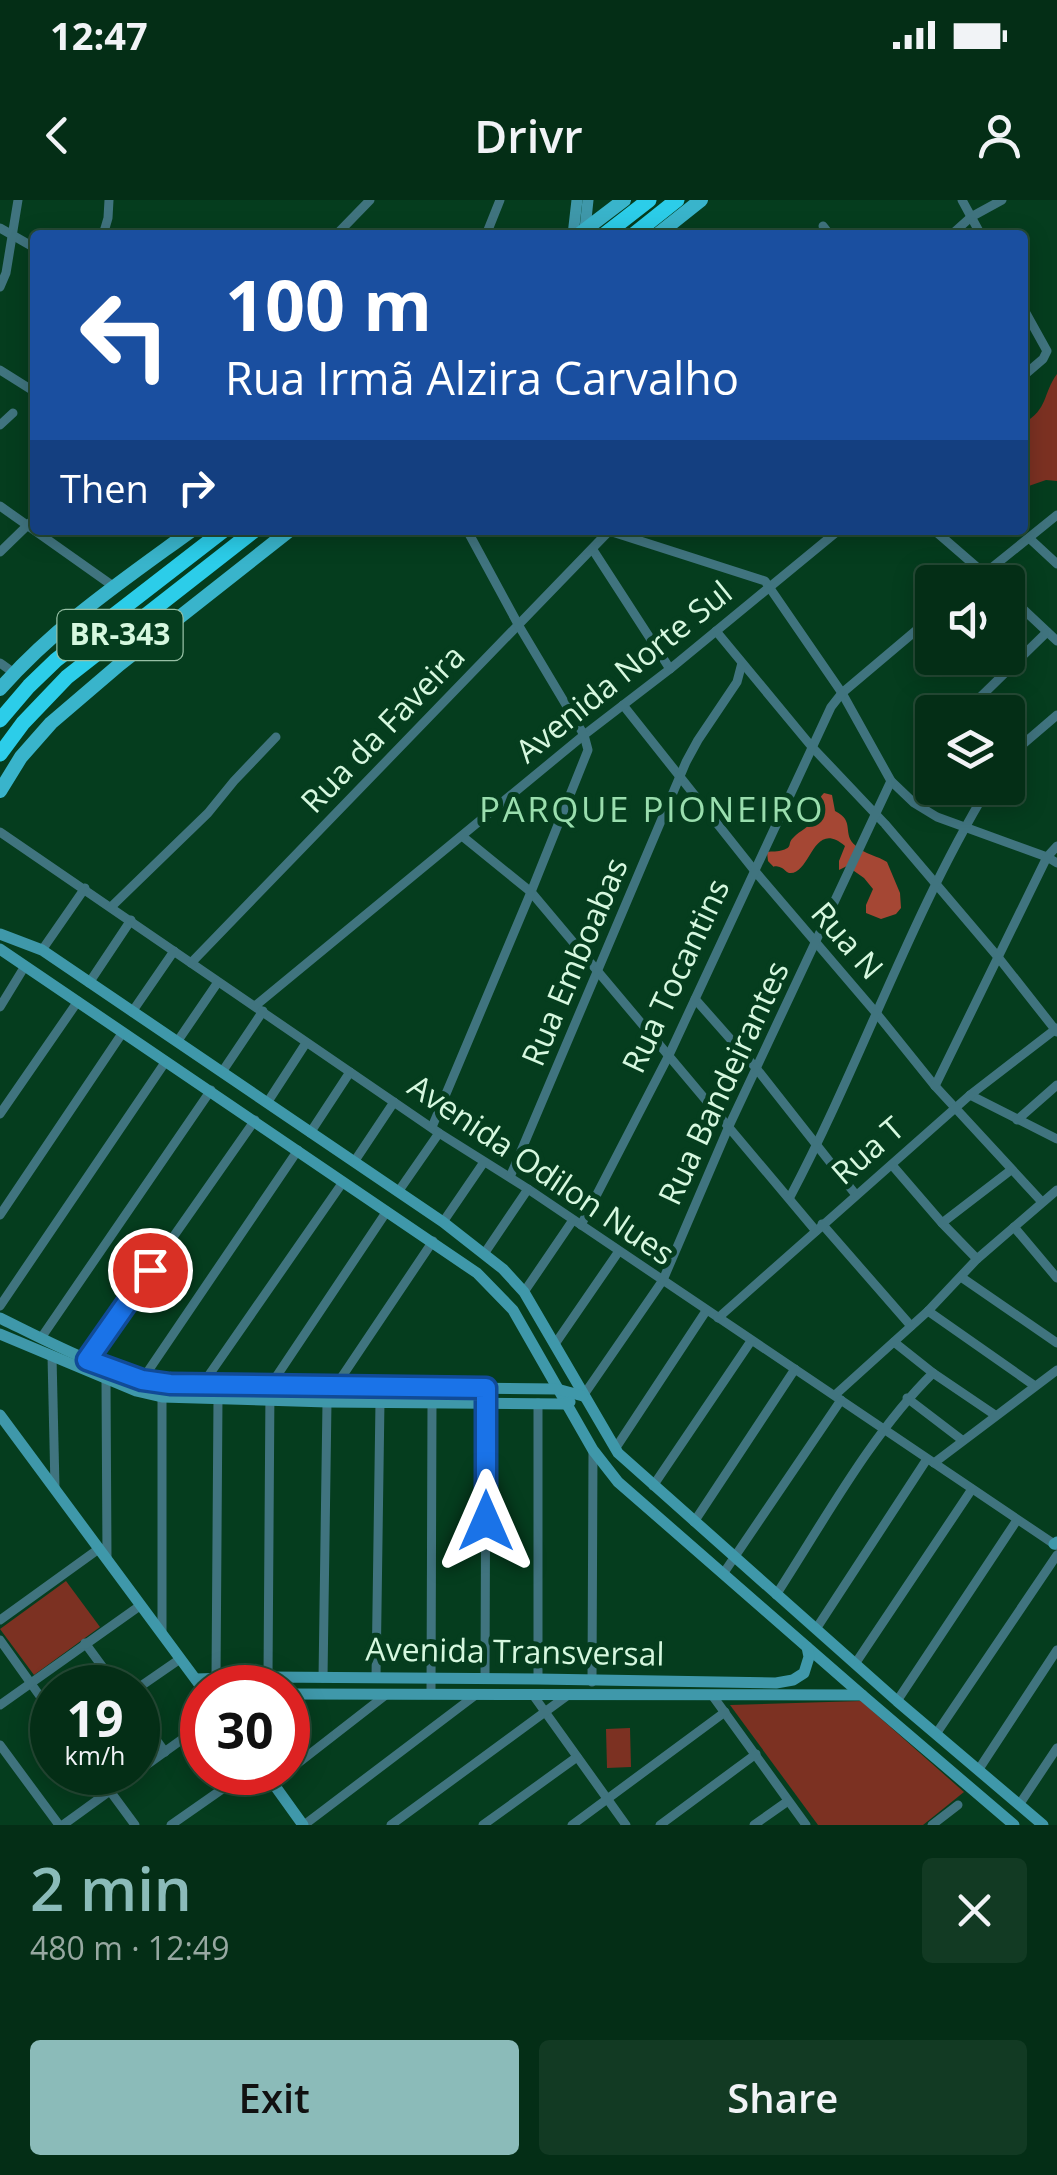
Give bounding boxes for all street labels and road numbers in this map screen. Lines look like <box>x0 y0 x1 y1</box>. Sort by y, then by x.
street label: Avenida Norte Sul <box>506 570 740 772</box>
road number: BR-343 <box>58 610 182 660</box>
street label: Rua da Faveira <box>291 634 473 821</box>
street label: Rua Emboabas <box>510 851 637 1072</box>
street label: Rua Tocantins <box>611 871 738 1079</box>
street label: Rua N <box>803 892 894 988</box>
street label: Rua Bandeirantes <box>647 954 798 1211</box>
street label: Avenida Odilon Nues <box>400 1064 683 1274</box>
street label: Rua T <box>822 1106 913 1193</box>
street label: Avenida Transversal <box>365 1626 665 1675</box>

